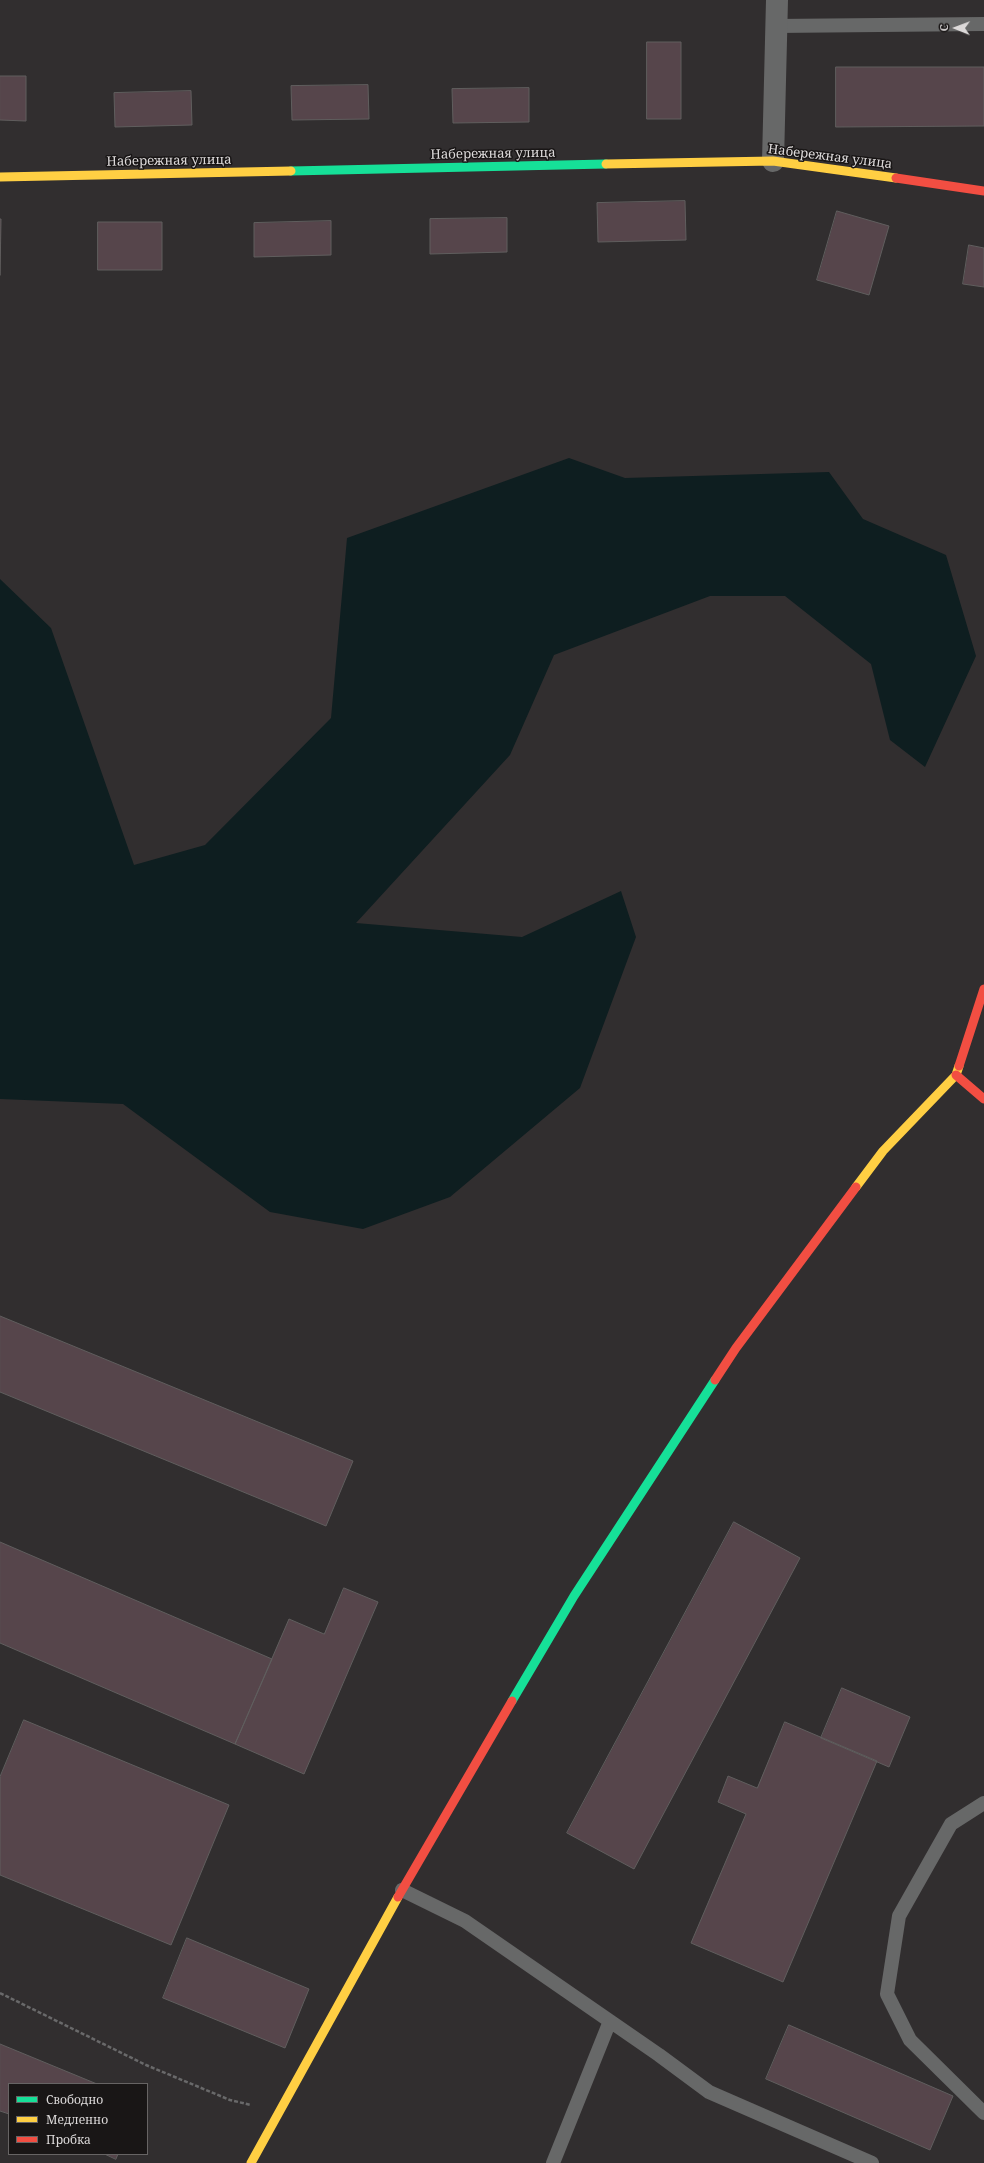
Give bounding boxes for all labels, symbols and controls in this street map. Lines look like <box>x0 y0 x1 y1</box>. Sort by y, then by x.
north arrow <box>936 8 976 48</box>
text: С <box>936 24 951 32</box>
street label: Набережная улица <box>767 142 893 172</box>
street label: Набережная улица <box>430 145 556 163</box>
street label: Набережная улица <box>106 152 232 170</box>
legend <box>8 2083 148 2155</box>
text: Свободно <box>46 2091 103 2108</box>
text: Медленно <box>46 2111 108 2128</box>
text: Пробка <box>46 2131 91 2148</box>

